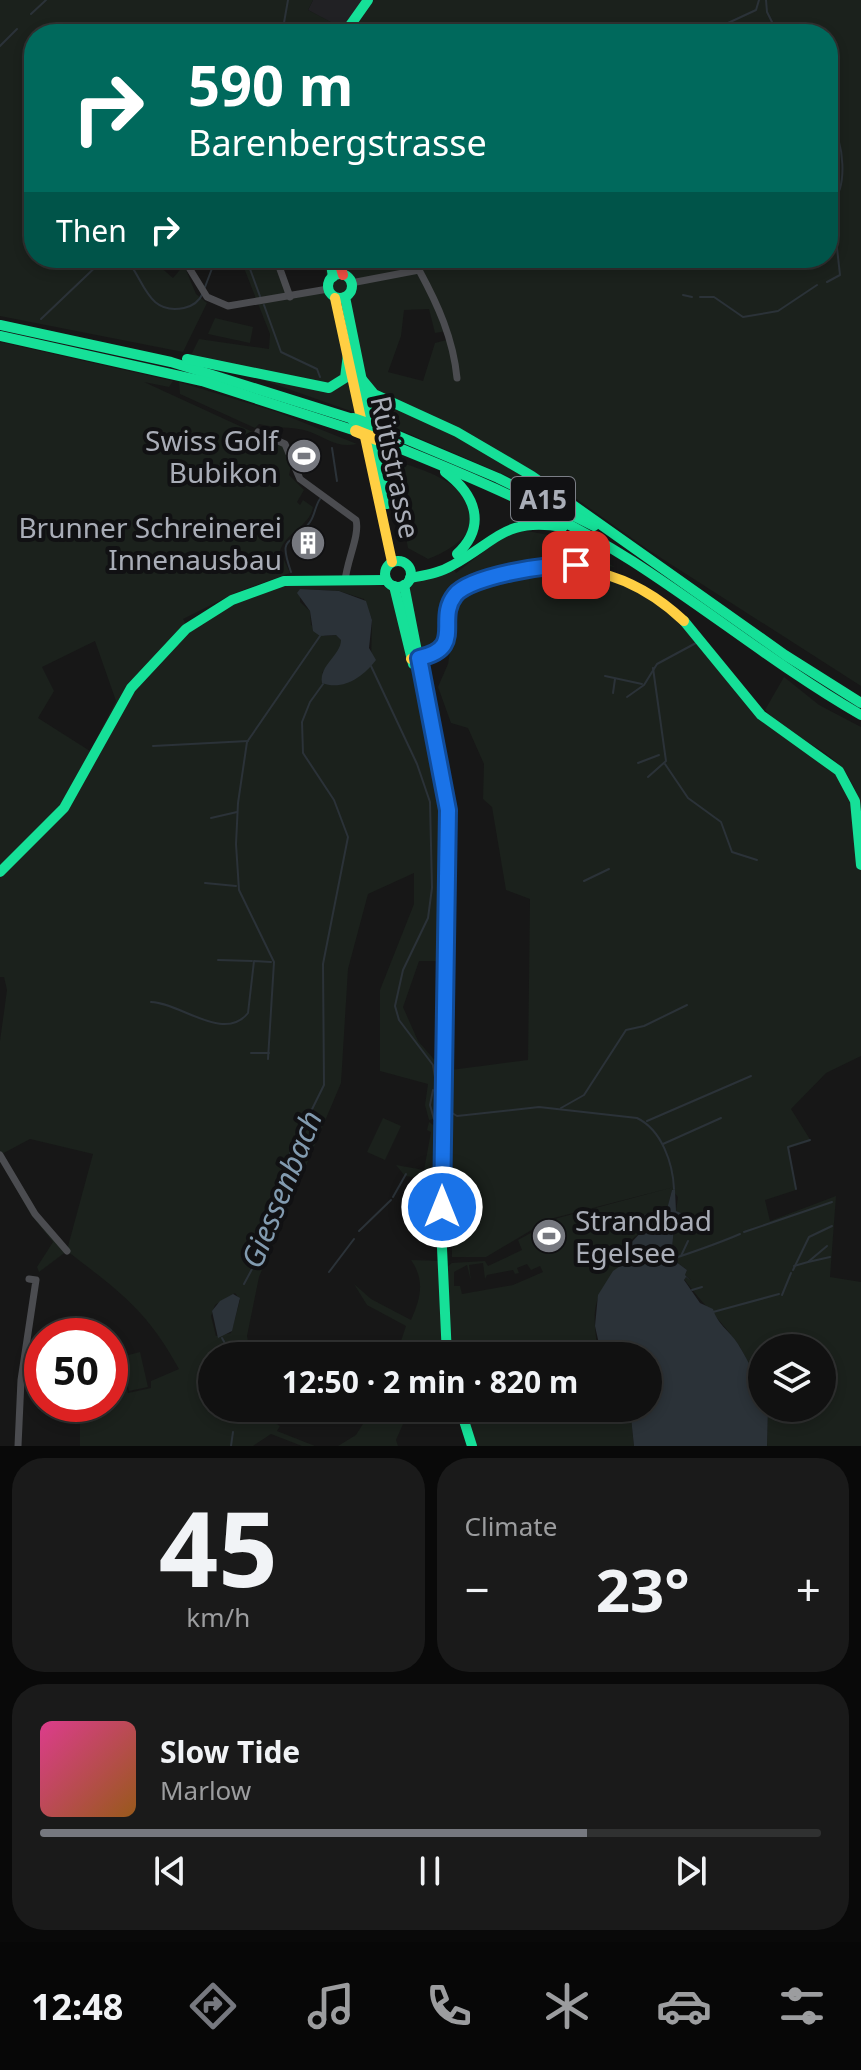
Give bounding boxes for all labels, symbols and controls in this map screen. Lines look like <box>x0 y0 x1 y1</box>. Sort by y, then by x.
text: 590 m <box>188 46 353 122</box>
icon: right <box>56 56 160 160</box>
text: Barenbergstrasse <box>188 118 487 167</box>
icon: right <box>143 208 187 252</box>
text: Then <box>56 210 127 251</box>
street label: Rütistrasse <box>362 392 430 542</box>
place label: Swiss Golf Bubikon <box>145 421 279 491</box>
sports icon: Swiss Golf Bubikon <box>285 437 323 475</box>
road number: A15 <box>511 477 575 521</box>
place label: Brunner Schreinerei Innenausbau <box>18 508 282 578</box>
building icon: Brunner Schreinerei Innenausbau <box>289 524 327 562</box>
pin <box>542 531 610 599</box>
icon: arrive <box>554 543 598 587</box>
water label: Giessenbach <box>231 1104 331 1274</box>
position arrow <box>400 1165 484 1249</box>
place label: Strandbad Egelsee <box>575 1201 712 1271</box>
sports icon: Strandbad Egelsee <box>530 1217 568 1255</box>
speed limit sign: 50 <box>24 1318 128 1422</box>
map controls <box>748 1334 836 1422</box>
button: layers <box>748 1334 836 1422</box>
text: 12:50 · 2 min · 820 m <box>282 1361 578 1402</box>
text: 45 <box>159 1476 278 1617</box>
text: Climate <box>465 1508 557 1544</box>
text: 23° <box>596 1548 690 1630</box>
text: − <box>465 1559 490 1619</box>
text: + <box>796 1559 821 1619</box>
text: km/h <box>186 1599 250 1635</box>
text: Slow Tide <box>160 1731 300 1772</box>
text: Marlow <box>160 1772 251 1808</box>
icon: previous <box>148 1849 192 1893</box>
icon: pause <box>408 1849 452 1893</box>
icon: next <box>669 1849 713 1893</box>
icon: directions <box>185 1978 241 2034</box>
icon: music <box>303 1978 359 2034</box>
icon: phone <box>421 1978 477 2034</box>
icon: climate <box>539 1978 595 2034</box>
icon: car <box>656 1978 712 2034</box>
icon: filters <box>774 1978 830 2034</box>
text: 12:48 <box>31 1982 123 2031</box>

